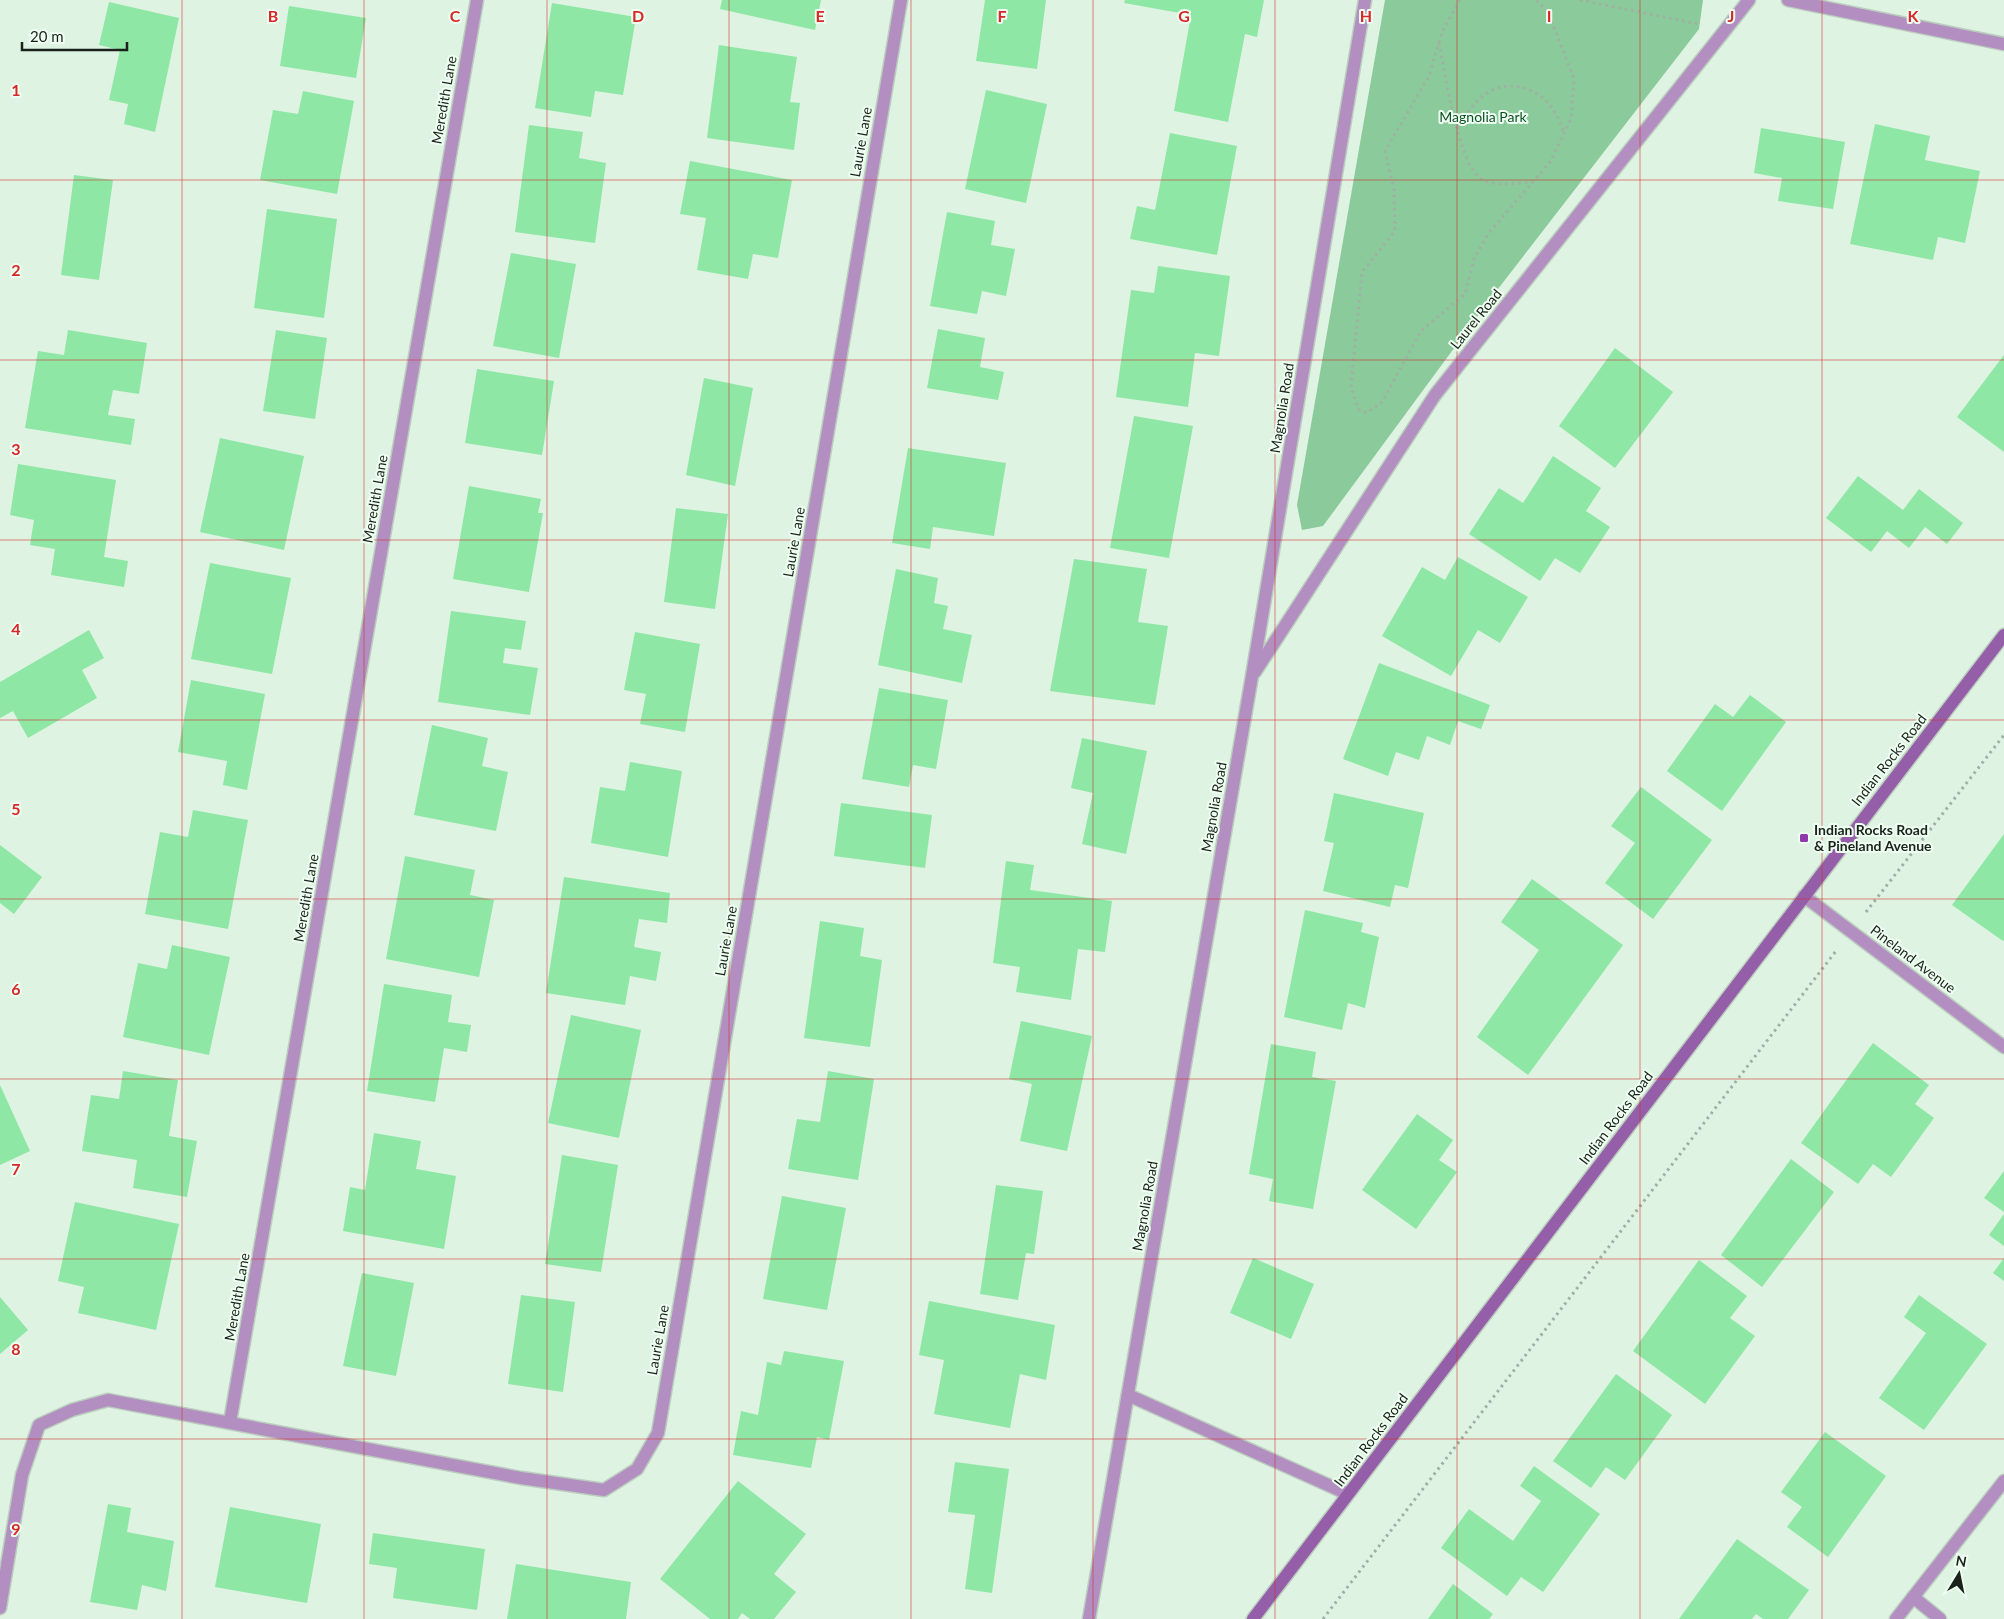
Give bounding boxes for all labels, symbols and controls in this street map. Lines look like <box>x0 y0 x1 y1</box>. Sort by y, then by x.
text: B <box>268 6 278 25</box>
text: C <box>450 6 461 25</box>
text: D <box>632 6 644 25</box>
text: E <box>815 6 825 25</box>
text: F <box>997 6 1007 25</box>
text: G <box>1178 6 1190 25</box>
text: H <box>1360 6 1372 25</box>
text: I <box>1547 6 1551 25</box>
text: J <box>1728 6 1734 25</box>
text: K <box>1908 6 1920 25</box>
scale bar <box>22 20 128 52</box>
text: 20 m <box>30 27 64 45</box>
street label: Meredith Lane <box>427 54 460 145</box>
text: 1 <box>11 80 21 99</box>
street label: Laurie Lane <box>846 106 875 178</box>
park label: Magnolia Park <box>1439 108 1528 125</box>
text: 2 <box>11 260 21 279</box>
street label: Laurel Road <box>1446 285 1505 352</box>
street label: Magnolia Road <box>1266 362 1297 454</box>
text: 3 <box>11 439 21 458</box>
street label: Meredith Lane <box>358 453 391 544</box>
street label: Laurie Lane <box>779 506 808 578</box>
text: 4 <box>11 619 21 638</box>
street label: Indian Rocks Road <box>1847 710 1930 809</box>
street label: Magnolia Road <box>1197 761 1230 853</box>
text: 5 <box>11 799 21 818</box>
place label: Indian Rocks Road & Pineland Avenue <box>1814 821 1932 854</box>
marker: Indian Rocks Road & Pineland Avenue <box>1798 832 1810 844</box>
street label: Meredith Lane <box>289 852 322 943</box>
street label: Laurie Lane <box>711 905 740 977</box>
street label: Pineland Avenue <box>1867 921 1959 996</box>
text: 6 <box>11 979 21 998</box>
street label: Indian Rocks Road <box>1575 1068 1656 1168</box>
text: 7 <box>11 1159 21 1178</box>
street label: Magnolia Road <box>1128 1160 1161 1252</box>
street label: Meredith Lane <box>220 1251 253 1342</box>
street label: Laurie Lane <box>643 1304 672 1376</box>
text: 8 <box>11 1339 21 1358</box>
street label: Indian Rocks Road <box>1330 1390 1411 1490</box>
text: 9 <box>11 1519 21 1538</box>
north arrow <box>1934 1549 1984 1599</box>
text: N <box>1955 1551 1968 1570</box>

